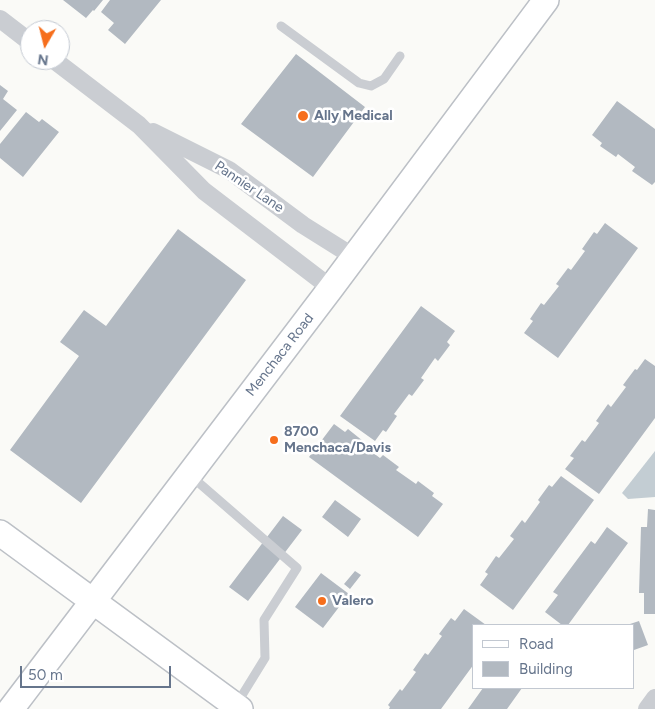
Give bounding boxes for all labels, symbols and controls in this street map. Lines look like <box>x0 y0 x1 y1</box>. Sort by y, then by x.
north arrow <box>20 20 70 70</box>
text: N <box>36 50 50 69</box>
place label: Ally Medical <box>314 108 393 124</box>
marker: Ally Medical <box>296 109 310 123</box>
street label: Pannier Lane <box>211 158 287 216</box>
street label: Menchaca Road <box>243 310 317 400</box>
place label: 8700 Menchaca/Davis <box>284 424 391 457</box>
marker: 8700 Menchaca/Davis <box>268 434 280 446</box>
place label: Valero <box>332 593 374 609</box>
marker: Valero <box>316 595 328 607</box>
legend <box>472 624 635 689</box>
text: Road <box>519 635 554 653</box>
scale bar <box>22 656 174 688</box>
text: Building <box>519 660 573 678</box>
text: 50 m <box>28 666 63 684</box>

